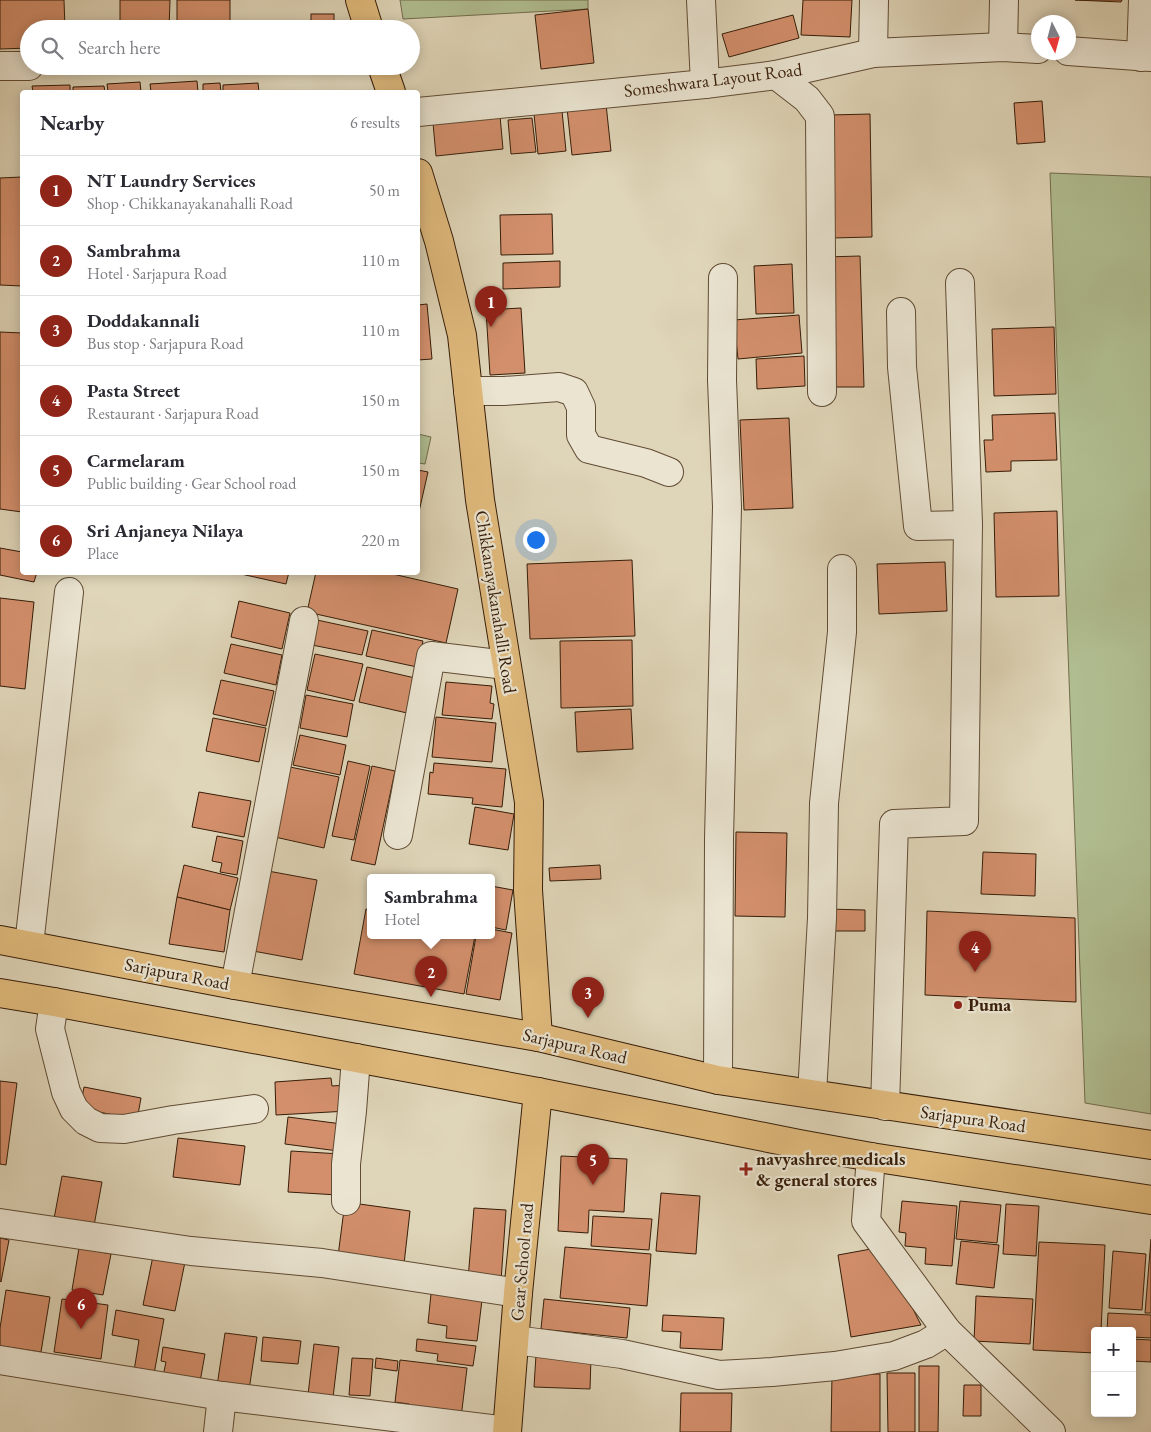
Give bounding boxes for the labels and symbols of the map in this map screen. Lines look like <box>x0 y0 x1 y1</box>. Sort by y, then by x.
north arrow <box>1031 15 1076 60</box>
street label: Someshwara Layout Road <box>623 57 804 102</box>
pin: 1 <box>475 286 507 327</box>
street label: Chikkanayakanahalli Road <box>471 509 522 696</box>
your location <box>523 527 549 553</box>
pin: 4 <box>959 931 991 972</box>
street label: Sarjapura Road <box>123 952 232 995</box>
pin: 2 <box>415 956 447 997</box>
pin: 3 <box>572 977 604 1018</box>
place label: Puma <box>968 993 1011 1016</box>
marker: Puma <box>952 999 964 1011</box>
street label: Sarjapura Road <box>521 1022 630 1069</box>
street label: Sarjapura Road <box>919 1100 1028 1137</box>
pin: 5 <box>577 1144 609 1185</box>
place label: navyashree medicals & general stores <box>756 1147 905 1191</box>
marker: navyashree medicals & general stores <box>740 1163 752 1175</box>
street label: Gear School road <box>505 1201 538 1322</box>
pin: 6 <box>65 1288 97 1329</box>

